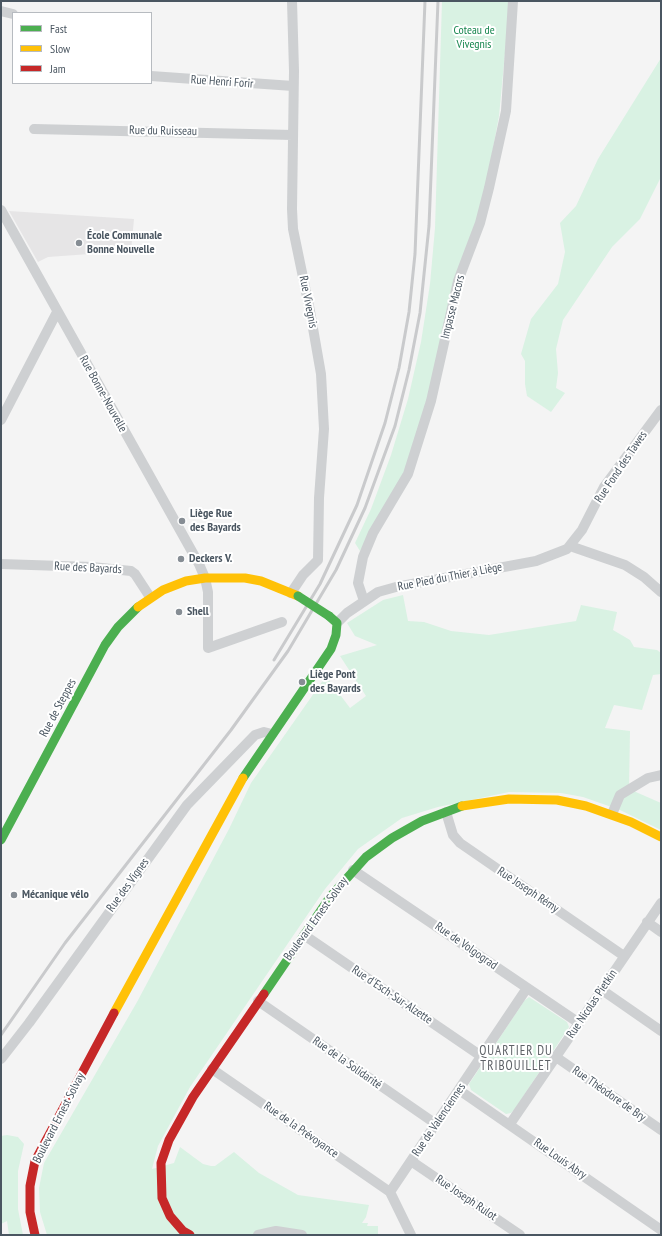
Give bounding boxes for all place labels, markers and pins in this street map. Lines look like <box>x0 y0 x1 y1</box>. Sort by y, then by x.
place label: École Communale Bonne Nouvelle <box>87 229 162 257</box>
marker: École Communale Bonne Nouvelle <box>74 238 84 248</box>
place label: Liège Rue des Bayards <box>190 507 241 535</box>
marker: Liège Rue des Bayards <box>177 516 187 526</box>
place label: Deckers V. <box>189 552 232 566</box>
marker: Deckers V. <box>176 554 186 564</box>
place label: Shell <box>187 605 209 619</box>
marker: Shell <box>174 607 184 617</box>
place label: Liège Pont des Bayards <box>310 668 361 696</box>
marker: Liège Pont des Bayards <box>297 677 307 687</box>
place label: Mécanique vélo <box>22 888 89 902</box>
marker: Mécanique vélo <box>9 890 19 900</box>

